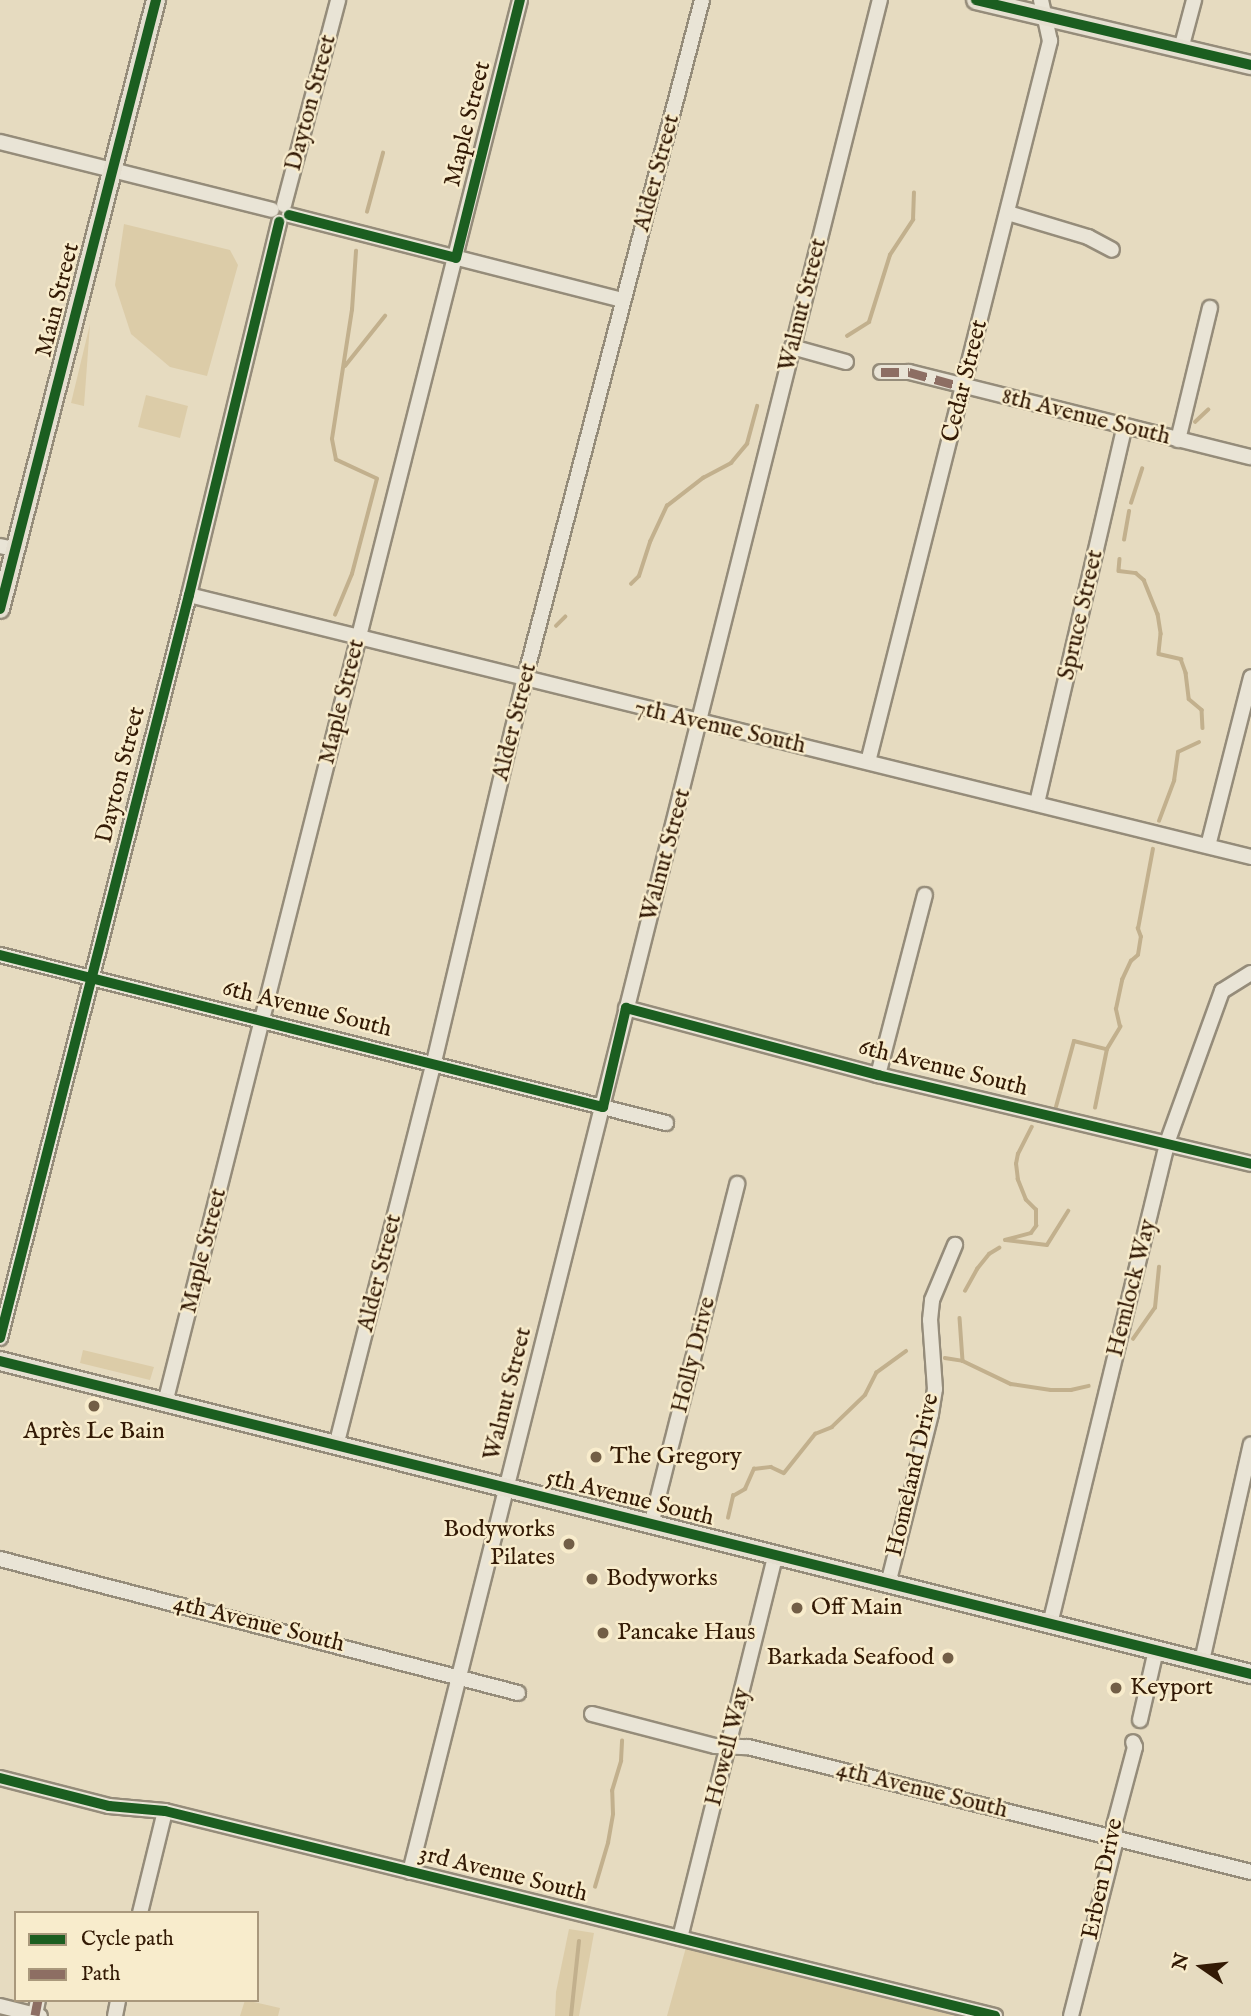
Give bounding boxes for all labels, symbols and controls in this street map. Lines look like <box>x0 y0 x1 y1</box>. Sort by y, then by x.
street label: Dayton Street <box>279 32 343 174</box>
street label: Maple Street <box>439 58 497 190</box>
street label: Alder Street <box>628 111 686 235</box>
street label: Walnut Street <box>773 235 833 375</box>
street label: Main Street <box>30 240 86 360</box>
street label: Cedar Street <box>936 317 994 445</box>
street label: 8th Avenue South <box>999 382 1173 452</box>
street label: Spruce Street <box>1052 547 1110 683</box>
street label: Maple Street <box>313 636 371 768</box>
street label: Alder Street <box>486 660 544 784</box>
street label: 7th Avenue South <box>632 693 808 761</box>
street label: Dayton Street <box>90 704 152 846</box>
street label: Walnut Street <box>634 785 698 925</box>
street label: 6th Avenue South <box>219 974 395 1044</box>
street label: 6th Avenue South <box>855 1033 1031 1103</box>
street label: Maple Street <box>175 1185 233 1317</box>
street label: Alder Street <box>351 1211 409 1335</box>
street label: Hemlock Way <box>1101 1216 1163 1360</box>
street label: Holly Drive <box>666 1294 722 1416</box>
street label: Walnut Street <box>478 1324 538 1464</box>
street label: Homeland Drive <box>880 1391 946 1559</box>
marker: Après Le Bain <box>86 1398 102 1414</box>
place label: Après Le Bain <box>23 1418 165 1446</box>
place label: The Gregory <box>610 1443 742 1471</box>
marker: The Gregory <box>588 1449 604 1465</box>
street label: 5th Avenue South <box>543 1463 717 1533</box>
place label: Bodyworks Pilates <box>443 1516 555 1572</box>
marker: Bodyworks Pilates <box>561 1536 577 1552</box>
place label: Bodyworks <box>606 1565 718 1593</box>
marker: Bodyworks <box>584 1571 600 1587</box>
street label: 4th Avenue South <box>171 1589 347 1659</box>
place label: Off Main <box>811 1594 903 1622</box>
marker: Off Main <box>789 1600 805 1616</box>
place label: Pancake Haus <box>617 1619 755 1647</box>
marker: Pancake Haus <box>595 1625 611 1641</box>
place label: Barkada Seafood <box>766 1644 934 1672</box>
marker: Barkada Seafood <box>940 1650 956 1666</box>
place label: Keyport <box>1130 1674 1213 1702</box>
marker: Keyport <box>1108 1680 1124 1696</box>
street label: Howell Way <box>699 1685 757 1809</box>
street label: 4th Avenue South <box>834 1755 1010 1825</box>
street label: Erben Drive <box>1076 1816 1130 1942</box>
street label: 3rd Avenue South <box>416 1839 590 1909</box>
legend <box>14 1911 259 2002</box>
text: Cycle path <box>81 1926 174 1953</box>
north arrow <box>1167 1932 1237 2002</box>
text: N <box>1168 1951 1195 1973</box>
text: Path <box>81 1961 120 1988</box>

